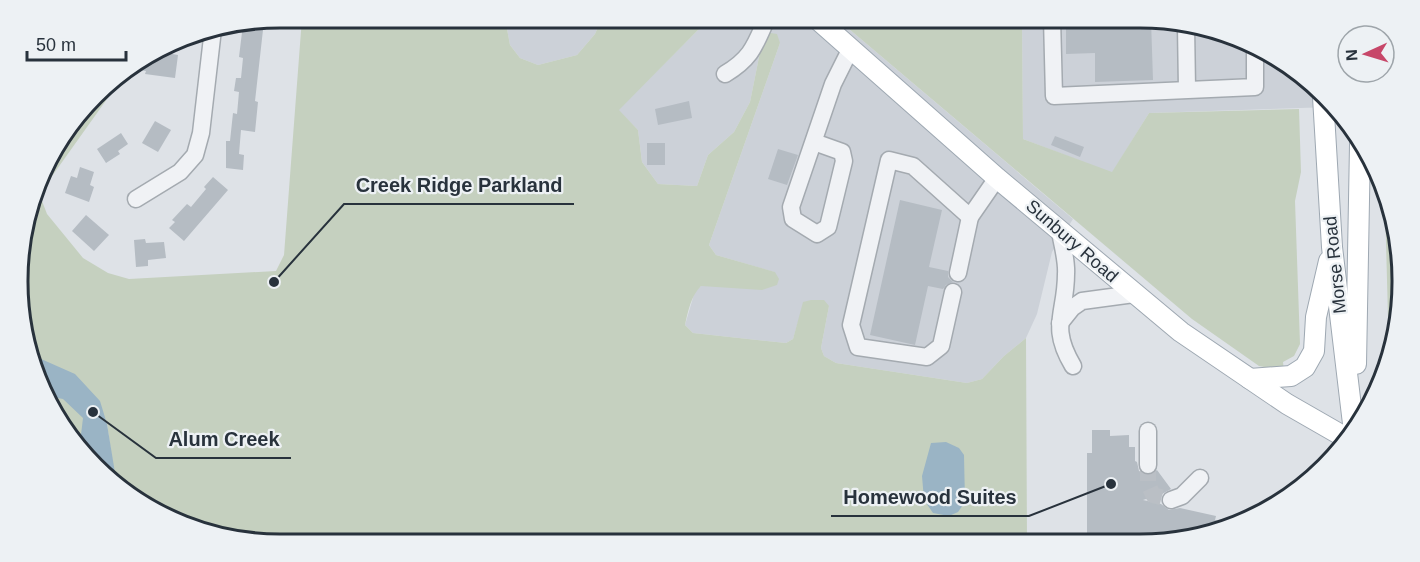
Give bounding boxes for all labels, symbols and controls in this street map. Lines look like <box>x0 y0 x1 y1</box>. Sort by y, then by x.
scale bar <box>27 24 126 62</box>
north arrow <box>1336 24 1396 84</box>
text: 50 m <box>36 35 76 55</box>
text: N <box>1343 49 1360 61</box>
callout: Creek Ridge Parkland <box>344 166 574 204</box>
text: Creek Ridge Parkland <box>356 174 562 196</box>
street label: Sunbury Road <box>1022 196 1122 286</box>
street label: Morse Road <box>1320 215 1350 315</box>
callout: Alum Creek <box>156 420 291 458</box>
text: Alum Creek <box>168 428 280 450</box>
callout: Homewood Suites <box>831 478 1029 516</box>
text: Homewood Suites <box>843 486 1017 508</box>

